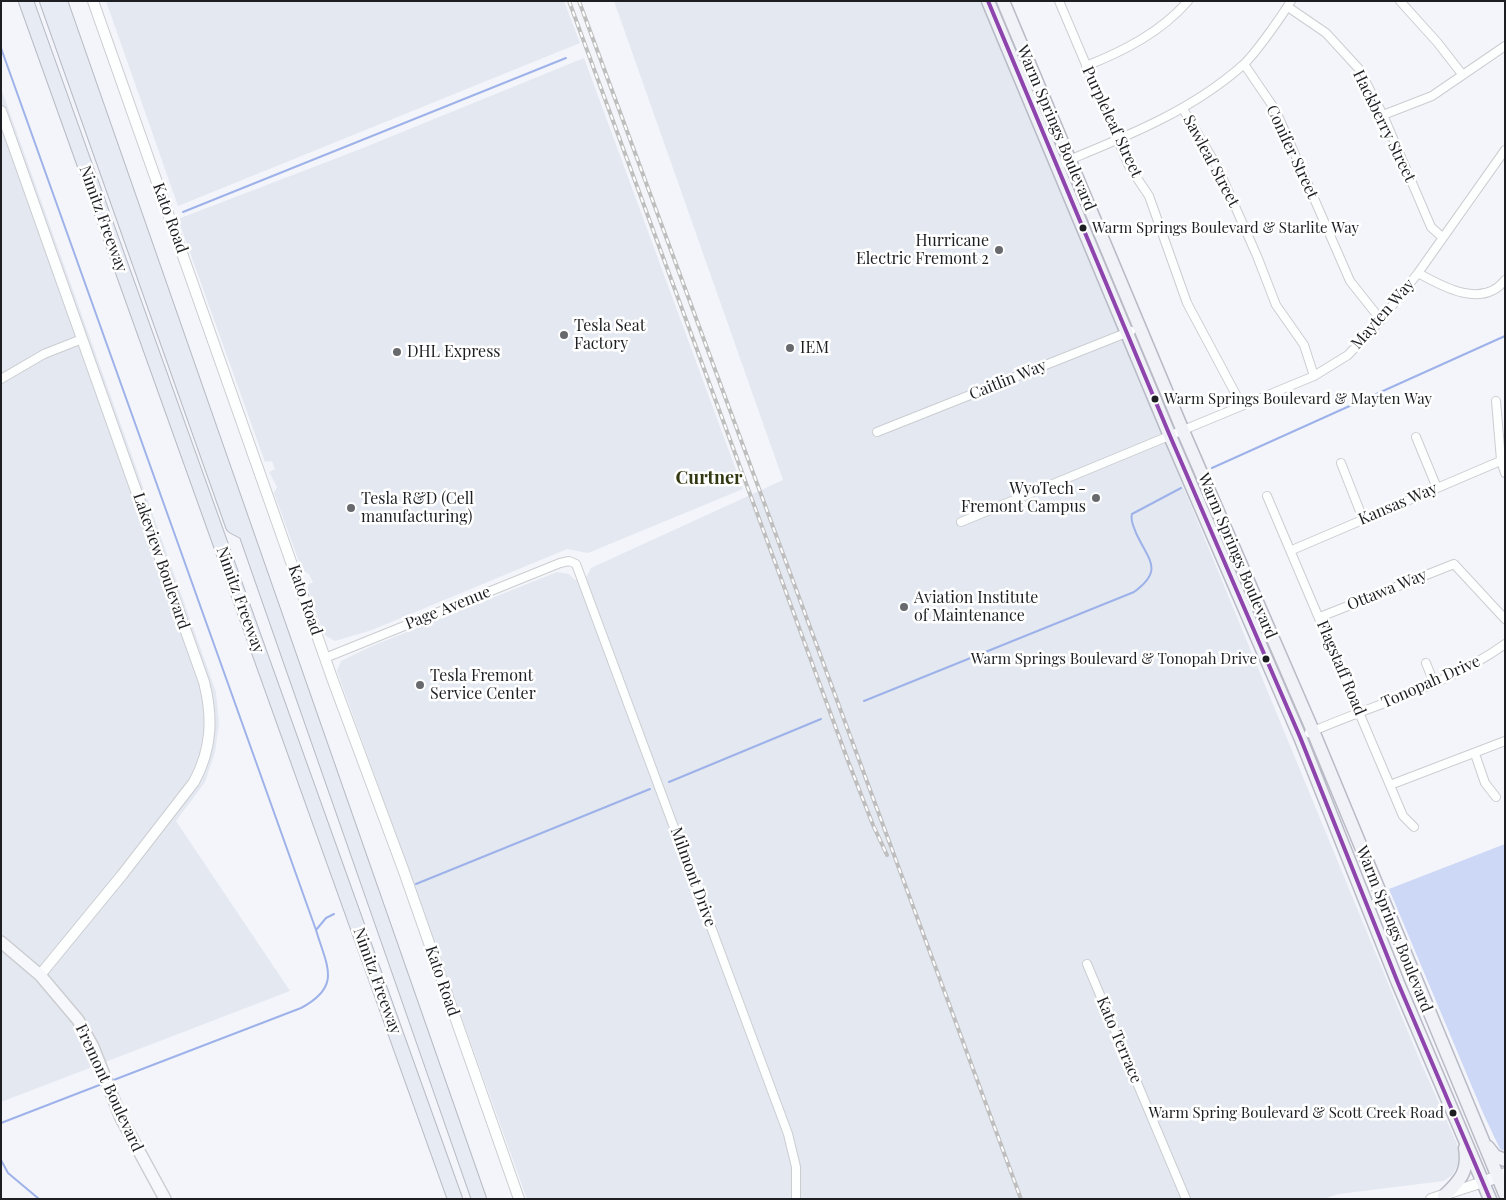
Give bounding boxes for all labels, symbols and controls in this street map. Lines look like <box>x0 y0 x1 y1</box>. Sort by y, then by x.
street label: Warm Springs Boulevard <box>1012 42 1100 214</box>
street label: Purpleleaf Street <box>1078 63 1146 181</box>
street label: Hackberry Street <box>1349 67 1419 185</box>
street label: Conifer Street <box>1262 102 1322 202</box>
street label: Sawleaf Street <box>1179 112 1243 210</box>
street label: Nimitz Freeway <box>75 163 131 275</box>
street label: Kato Road <box>148 180 192 256</box>
place label: Warm Springs Boulevard & Starlite Way <box>1092 219 1359 237</box>
marker: Warm Springs Boulevard & Starlite Way <box>1078 223 1088 233</box>
place label: Hurricane Electric Fremont 2 <box>856 231 989 269</box>
marker: Hurricane Electric Fremont 2 <box>993 244 1005 256</box>
street label: Mayten Way <box>1347 275 1419 353</box>
place label: Tesla Seat Factory <box>574 316 645 354</box>
marker: Tesla Seat Factory <box>558 329 570 341</box>
place label: IEM <box>800 338 829 358</box>
place label: DHL Express <box>407 342 500 362</box>
marker: IEM <box>784 342 796 354</box>
marker: DHL Express <box>391 346 403 358</box>
street label: Caitlin Way <box>967 356 1049 404</box>
place label: Warm Springs Boulevard & Mayten Way <box>1164 390 1432 408</box>
marker: Warm Springs Boulevard & Mayten Way <box>1150 394 1160 404</box>
district label: Curtner <box>676 467 742 489</box>
street label: Warm Springs Boulevard <box>1193 470 1281 642</box>
place label: WyoTech - Fremont Campus <box>961 479 1086 517</box>
street label: Kansas Way <box>1356 479 1440 529</box>
place label: Tesla R&D (Cell manufacturing) <box>361 489 474 527</box>
street label: Lakeview Boulevard <box>129 490 193 632</box>
marker: WyoTech - Fremont Campus <box>1090 492 1102 504</box>
marker: Tesla R&D (Cell manufacturing) <box>345 502 357 514</box>
street label: Nimitz Freeway <box>212 544 268 656</box>
street label: Kato Road <box>284 562 326 638</box>
street label: Ottawa Way <box>1344 565 1430 615</box>
street label: Page Avenue <box>403 582 493 634</box>
place label: Aviation Institute of Maintenance <box>914 588 1038 626</box>
marker: Aviation Institute of Maintenance <box>898 601 910 613</box>
street label: Flagstaff Road <box>1312 618 1370 718</box>
place label: Warm Springs Boulevard & Tonopah Drive <box>971 650 1257 668</box>
street label: Tonopah Drive <box>1379 652 1483 712</box>
marker: Warm Springs Boulevard & Tonopah Drive <box>1261 654 1271 664</box>
place label: Tesla Fremont Service Center <box>430 666 536 704</box>
marker: Tesla Fremont Service Center <box>414 679 426 691</box>
street label: Milmont Drive <box>666 825 720 929</box>
street label: Warm Springs Boulevard <box>1352 843 1436 1015</box>
street label: Nimitz Freeway <box>349 925 405 1037</box>
street label: Kato Road <box>421 943 463 1019</box>
street label: Kato Terrace <box>1092 994 1146 1086</box>
street label: Fremont Boulevard <box>71 1021 147 1155</box>
place label: Warm Spring Boulevard & Scott Creek Road <box>1149 1104 1444 1122</box>
marker: Warm Spring Boulevard & Scott Creek Road <box>1448 1108 1458 1118</box>

